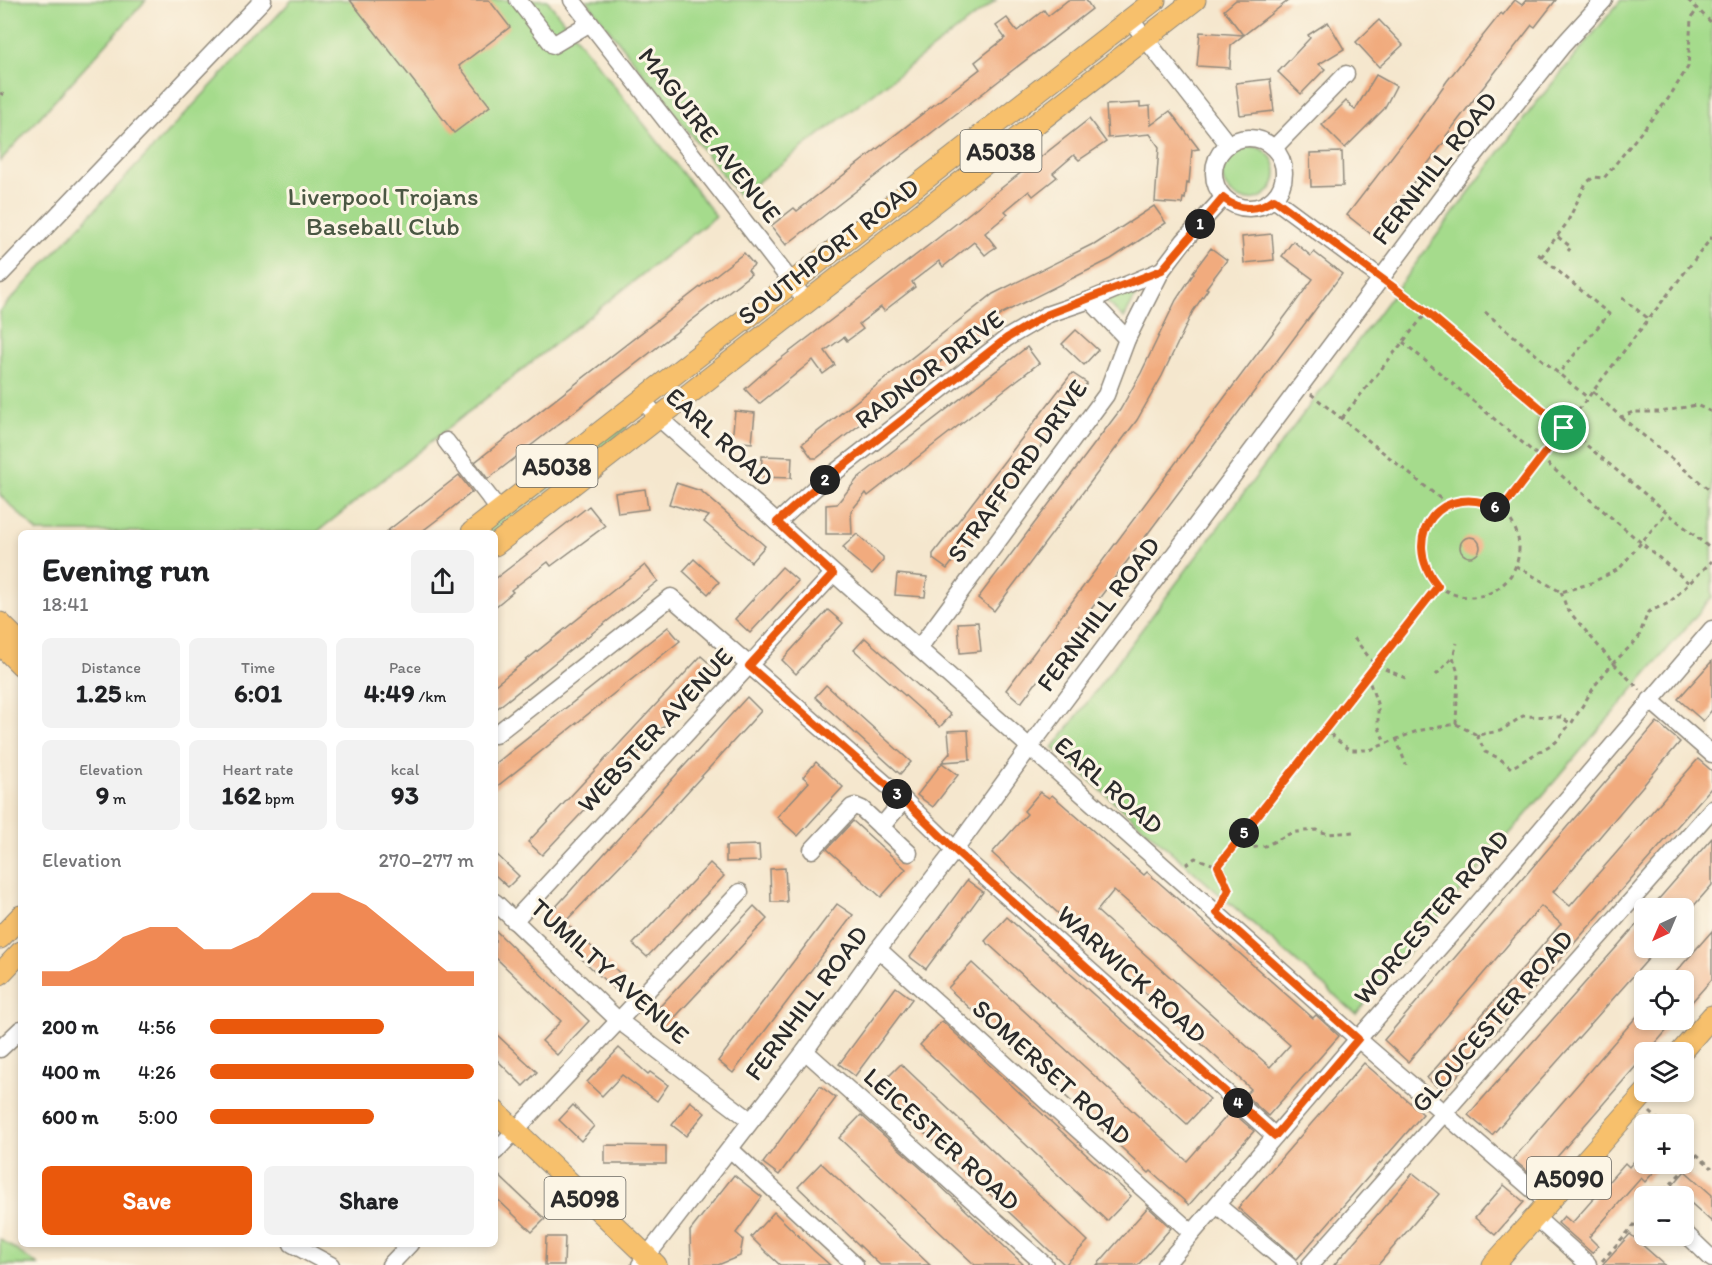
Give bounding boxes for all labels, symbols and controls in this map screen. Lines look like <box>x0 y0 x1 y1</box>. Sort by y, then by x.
street label: MAGUIRE AVENUE <box>632 41 788 229</box>
street label: FERNHILL ROAD <box>1364 85 1504 251</box>
road number: A5038 <box>960 130 1042 172</box>
street label: SOUTHPORT ROAD <box>731 170 925 332</box>
park label: Liverpool Trojans Baseball Club <box>287 180 479 242</box>
pin: 1 <box>1185 209 1215 239</box>
text: 1 <box>1196 214 1204 233</box>
street label: RADNOR DRIVE <box>848 303 1010 435</box>
street label: STRAFFORD DRIVE <box>940 373 1094 569</box>
street label: EARL ROAD <box>659 380 781 494</box>
pin <box>1538 402 1589 453</box>
icon: arrive <box>1547 411 1580 444</box>
road number: A5038 <box>516 445 598 487</box>
pin: 2 <box>810 465 840 495</box>
text: 2 <box>821 470 829 489</box>
pin: 6 <box>1480 492 1510 522</box>
text: 6 <box>1491 497 1499 516</box>
street label: FERNHILL ROAD <box>1029 530 1167 698</box>
text: Evening run <box>42 550 209 589</box>
button: share <box>411 550 474 613</box>
text: 18:41 <box>42 592 88 616</box>
street label: WEBSTER AVENUE <box>570 641 740 819</box>
text: Distance <box>81 658 141 677</box>
text: Time <box>241 658 275 677</box>
text: Pace <box>389 658 421 677</box>
text: 1.25 <box>76 677 122 709</box>
text: 6:01 <box>234 677 282 709</box>
text: 4:49 <box>364 677 415 709</box>
text: km <box>122 687 146 706</box>
text: /km <box>415 687 446 706</box>
street label: EARL ROAD <box>1048 729 1170 841</box>
text: Elevation <box>79 760 143 779</box>
text: Heart rate <box>223 760 293 779</box>
text: kcal <box>391 760 419 779</box>
text: 9 <box>96 779 109 811</box>
text: 162 <box>222 779 261 811</box>
text: 93 <box>391 779 419 811</box>
pin: 3 <box>882 779 912 809</box>
text: 3 <box>893 784 901 803</box>
text: m <box>109 789 126 808</box>
text: bpm <box>261 789 294 808</box>
pin: 5 <box>1229 818 1259 848</box>
text: 5 <box>1240 823 1248 842</box>
street label: WORCESTER ROAD <box>1346 823 1516 1011</box>
text: Elevation <box>42 848 121 872</box>
text: 270–277 m <box>378 848 474 872</box>
street label: TUMILTY AVENUE <box>524 891 696 1051</box>
street label: WARWICK ROAD <box>1050 898 1214 1050</box>
north arrow <box>1634 898 1694 958</box>
map controls <box>1634 898 1694 1246</box>
street label: FERNHILL ROAD <box>737 919 875 1087</box>
street label: GLOUCESTER ROAD <box>1404 923 1580 1119</box>
button: locate <box>1634 970 1694 1030</box>
street label: SOMERSET ROAD <box>966 992 1138 1152</box>
text: 200 m <box>42 1015 98 1039</box>
text: 4:56 <box>138 1015 176 1039</box>
button: layers <box>1634 1042 1694 1102</box>
text: 400 m <box>42 1060 100 1084</box>
text: 4:26 <box>138 1060 176 1084</box>
street label: LEICESTER ROAD <box>857 1060 1027 1218</box>
pin: 4 <box>1223 1088 1253 1118</box>
text: 4 <box>1233 1093 1243 1112</box>
text: 600 m <box>42 1105 99 1129</box>
text: 5:00 <box>138 1105 178 1129</box>
button: + <box>1634 1114 1694 1174</box>
road number: A5090 <box>1527 1157 1611 1199</box>
button: Save <box>42 1166 252 1235</box>
button: Share <box>264 1166 474 1235</box>
road number: A5098 <box>544 1177 626 1219</box>
button: − <box>1634 1186 1694 1246</box>

